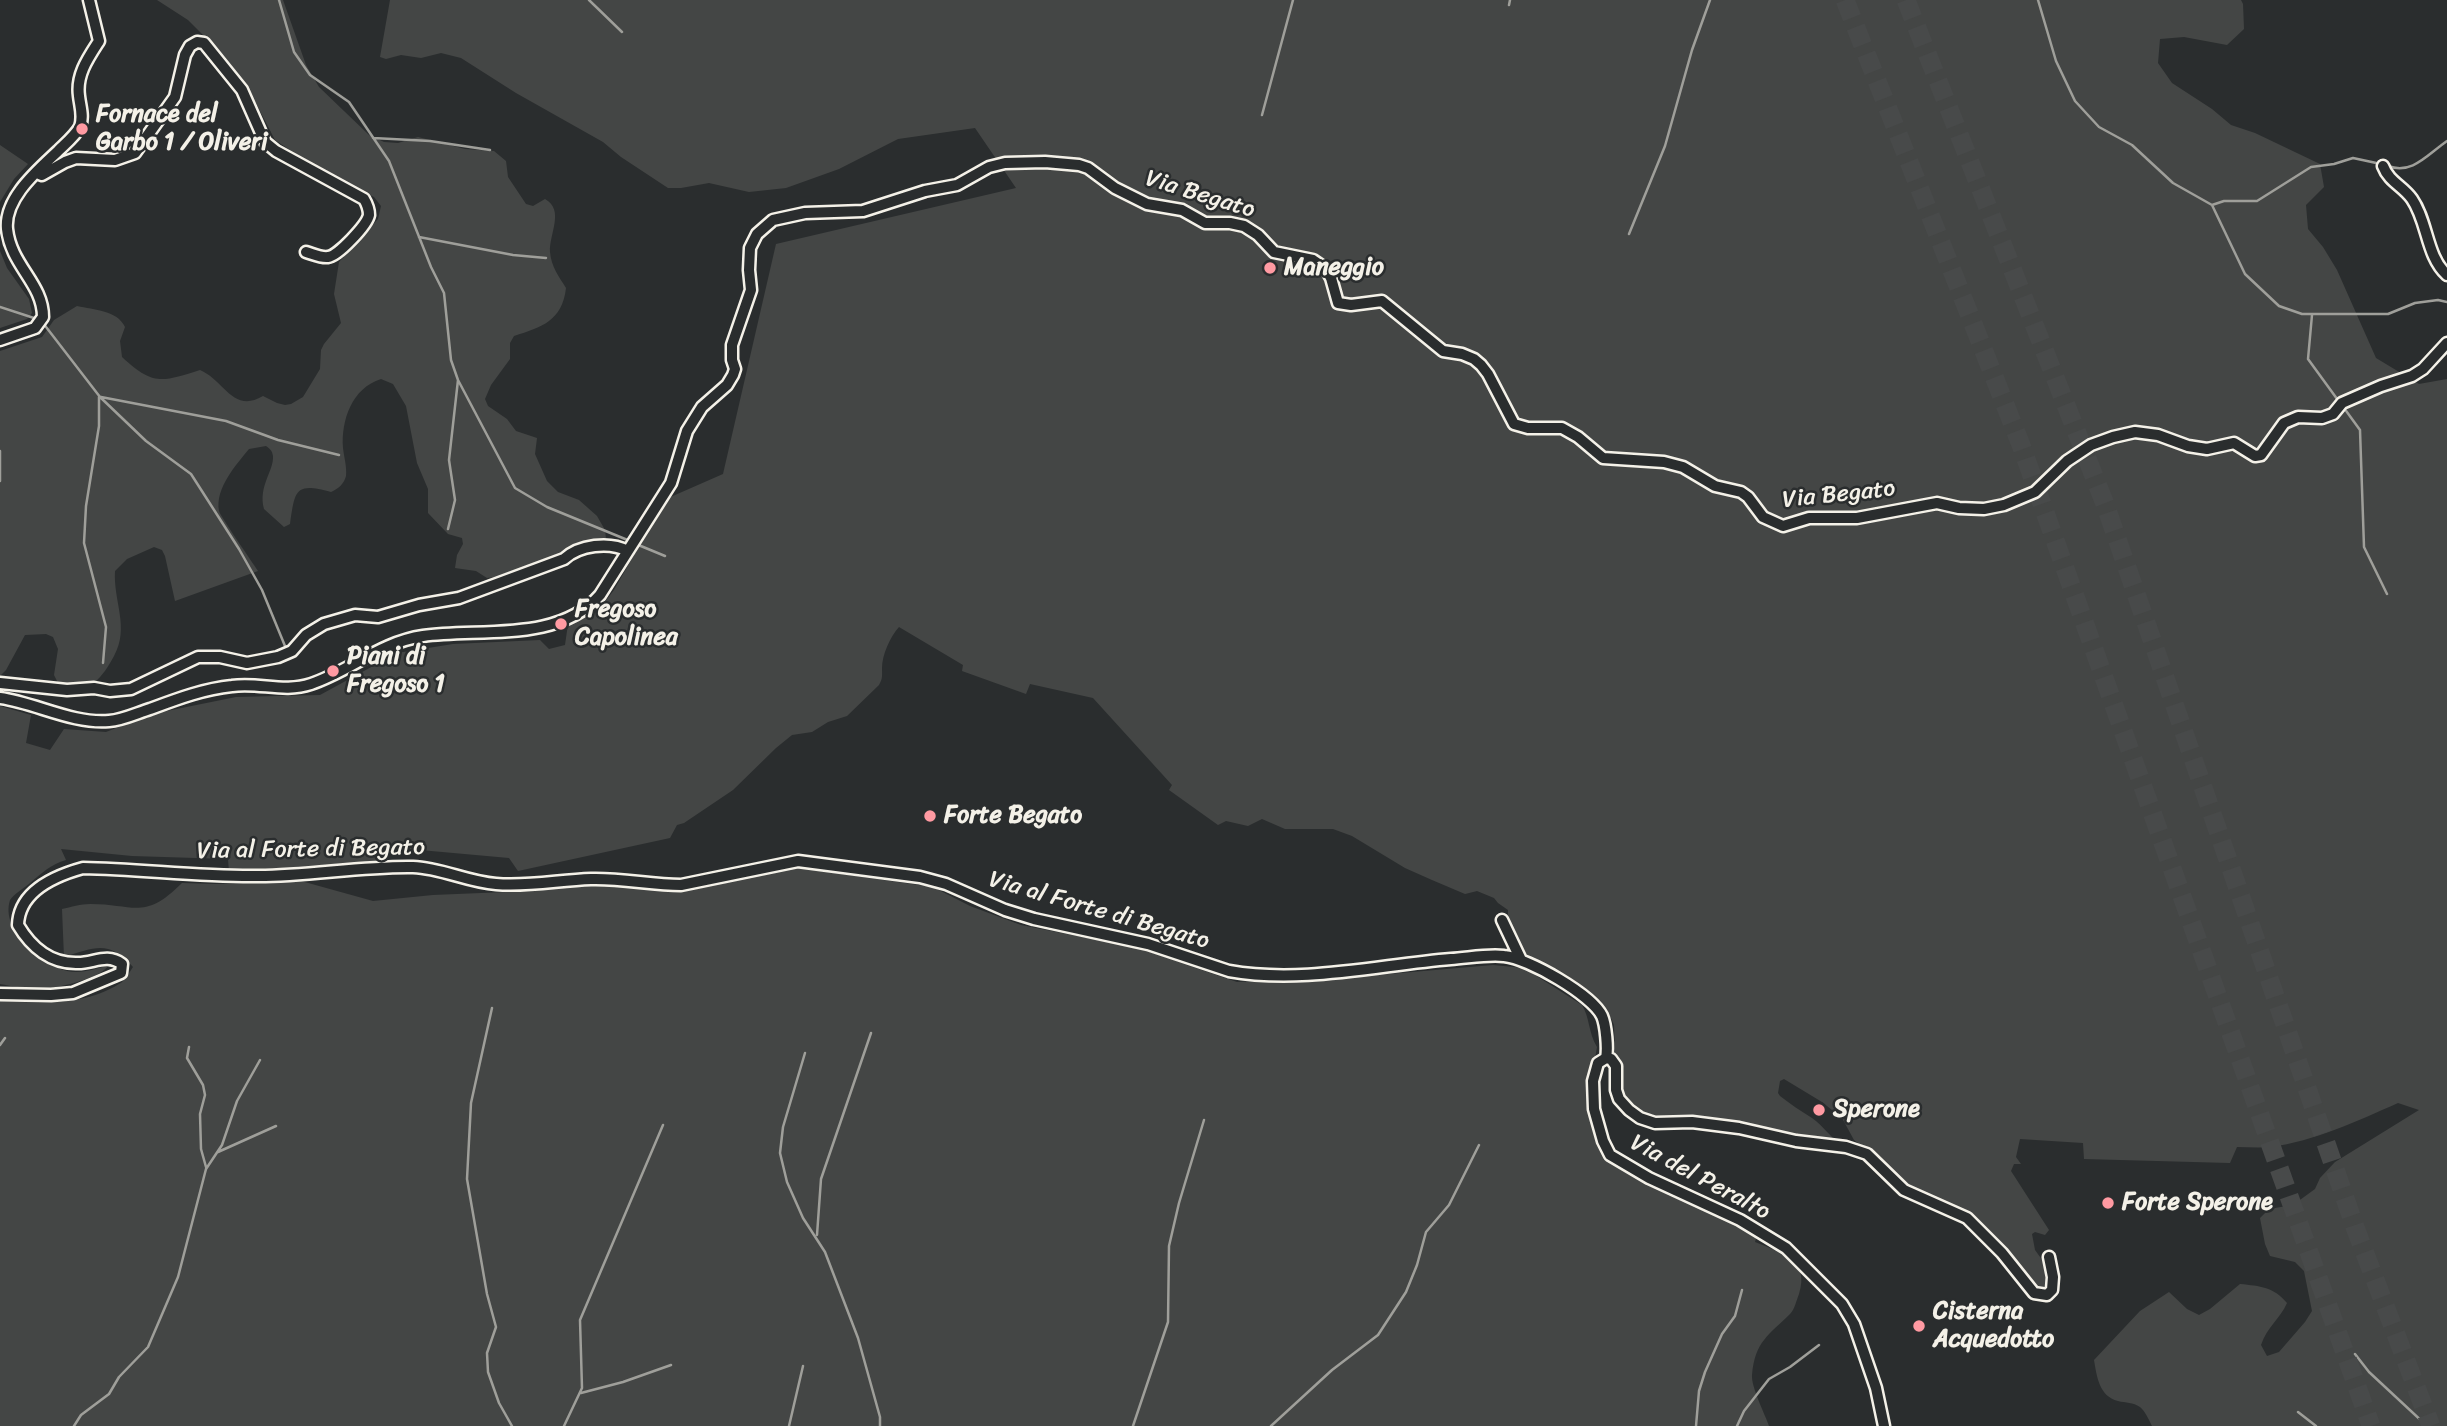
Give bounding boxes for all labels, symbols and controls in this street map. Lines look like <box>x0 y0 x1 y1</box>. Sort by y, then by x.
place label: Fornace del Garbo 1 / Oliveri <box>96 101 268 157</box>
marker: Fornace del Garbo 1 / Oliveri <box>74 121 90 137</box>
street label: Via Begato <box>1142 165 1258 225</box>
place label: Maneggio <box>1284 254 1384 282</box>
marker: Maneggio <box>1262 260 1278 276</box>
street label: Via Begato <box>1781 475 1897 515</box>
place label: Fregoso Capolinea <box>575 596 678 652</box>
marker: Fregoso Capolinea <box>553 616 569 632</box>
place label: Piani di Fregoso 1 <box>347 643 445 699</box>
marker: Piani di Fregoso 1 <box>325 663 341 679</box>
place label: Forte Begato <box>944 802 1082 830</box>
marker: Forte Begato <box>922 808 938 824</box>
street label: Via al Forte di Begato <box>197 834 425 866</box>
street label: Via al Forte di Begato <box>985 866 1213 956</box>
place label: Sperone <box>1833 1096 1920 1124</box>
marker: Sperone <box>1811 1102 1827 1118</box>
street label: Via del Peralto <box>1625 1129 1775 1227</box>
place label: Forte Sperone <box>2122 1189 2273 1217</box>
marker: Forte Sperone <box>2100 1195 2116 1211</box>
place label: Cisterna Acquedotto <box>1933 1298 2054 1354</box>
marker: Cisterna Acquedotto <box>1911 1318 1927 1334</box>

